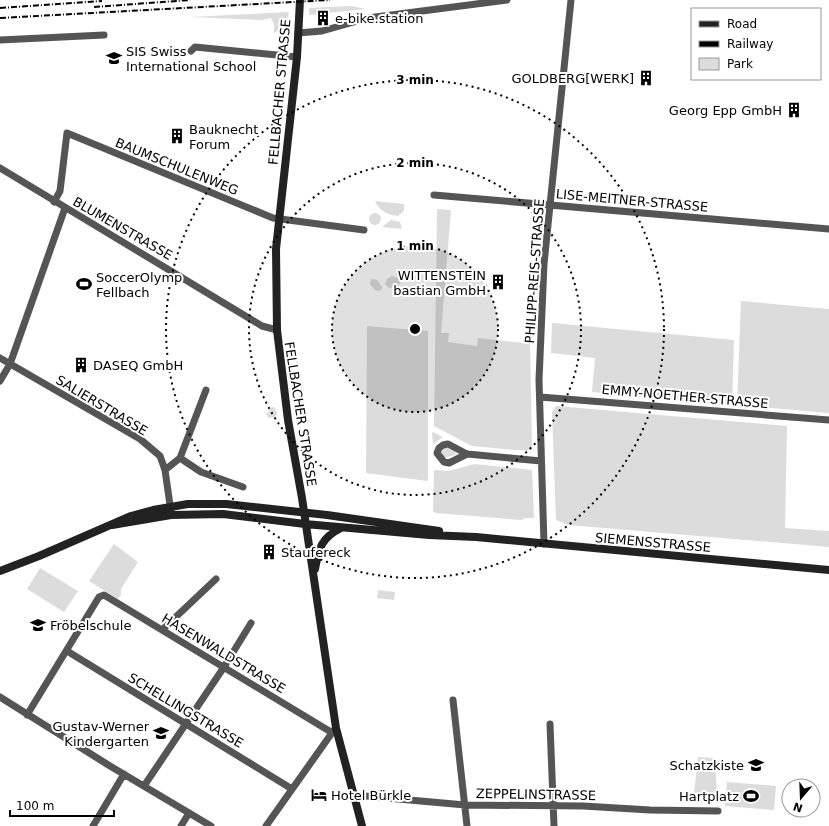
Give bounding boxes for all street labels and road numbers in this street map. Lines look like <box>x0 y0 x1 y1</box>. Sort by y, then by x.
street label: FELLBACHER STRASSE <box>266 19 293 166</box>
street label: BAUMSCHULENWEG <box>113 135 241 198</box>
street label: LISE-MEITNER-STRASSE <box>555 186 709 215</box>
street label: BLUMENSTRASSE <box>70 194 175 263</box>
street label: PHILIPP-REIS-STRASSE <box>522 198 547 344</box>
street label: FELLBACHER STRASSE <box>282 341 319 488</box>
street label: SALIERSTRASSE <box>53 372 150 439</box>
street label: EMMY-NOETHER-STRASSE <box>601 382 769 411</box>
street label: SIEMENSSTRASSE <box>595 530 711 555</box>
street label: HASENWALDSTRASSE <box>159 611 288 696</box>
street label: SCHELLINGSTRASSE <box>125 670 246 751</box>
street label: ZEPPELINSTRASSE <box>476 786 596 803</box>

